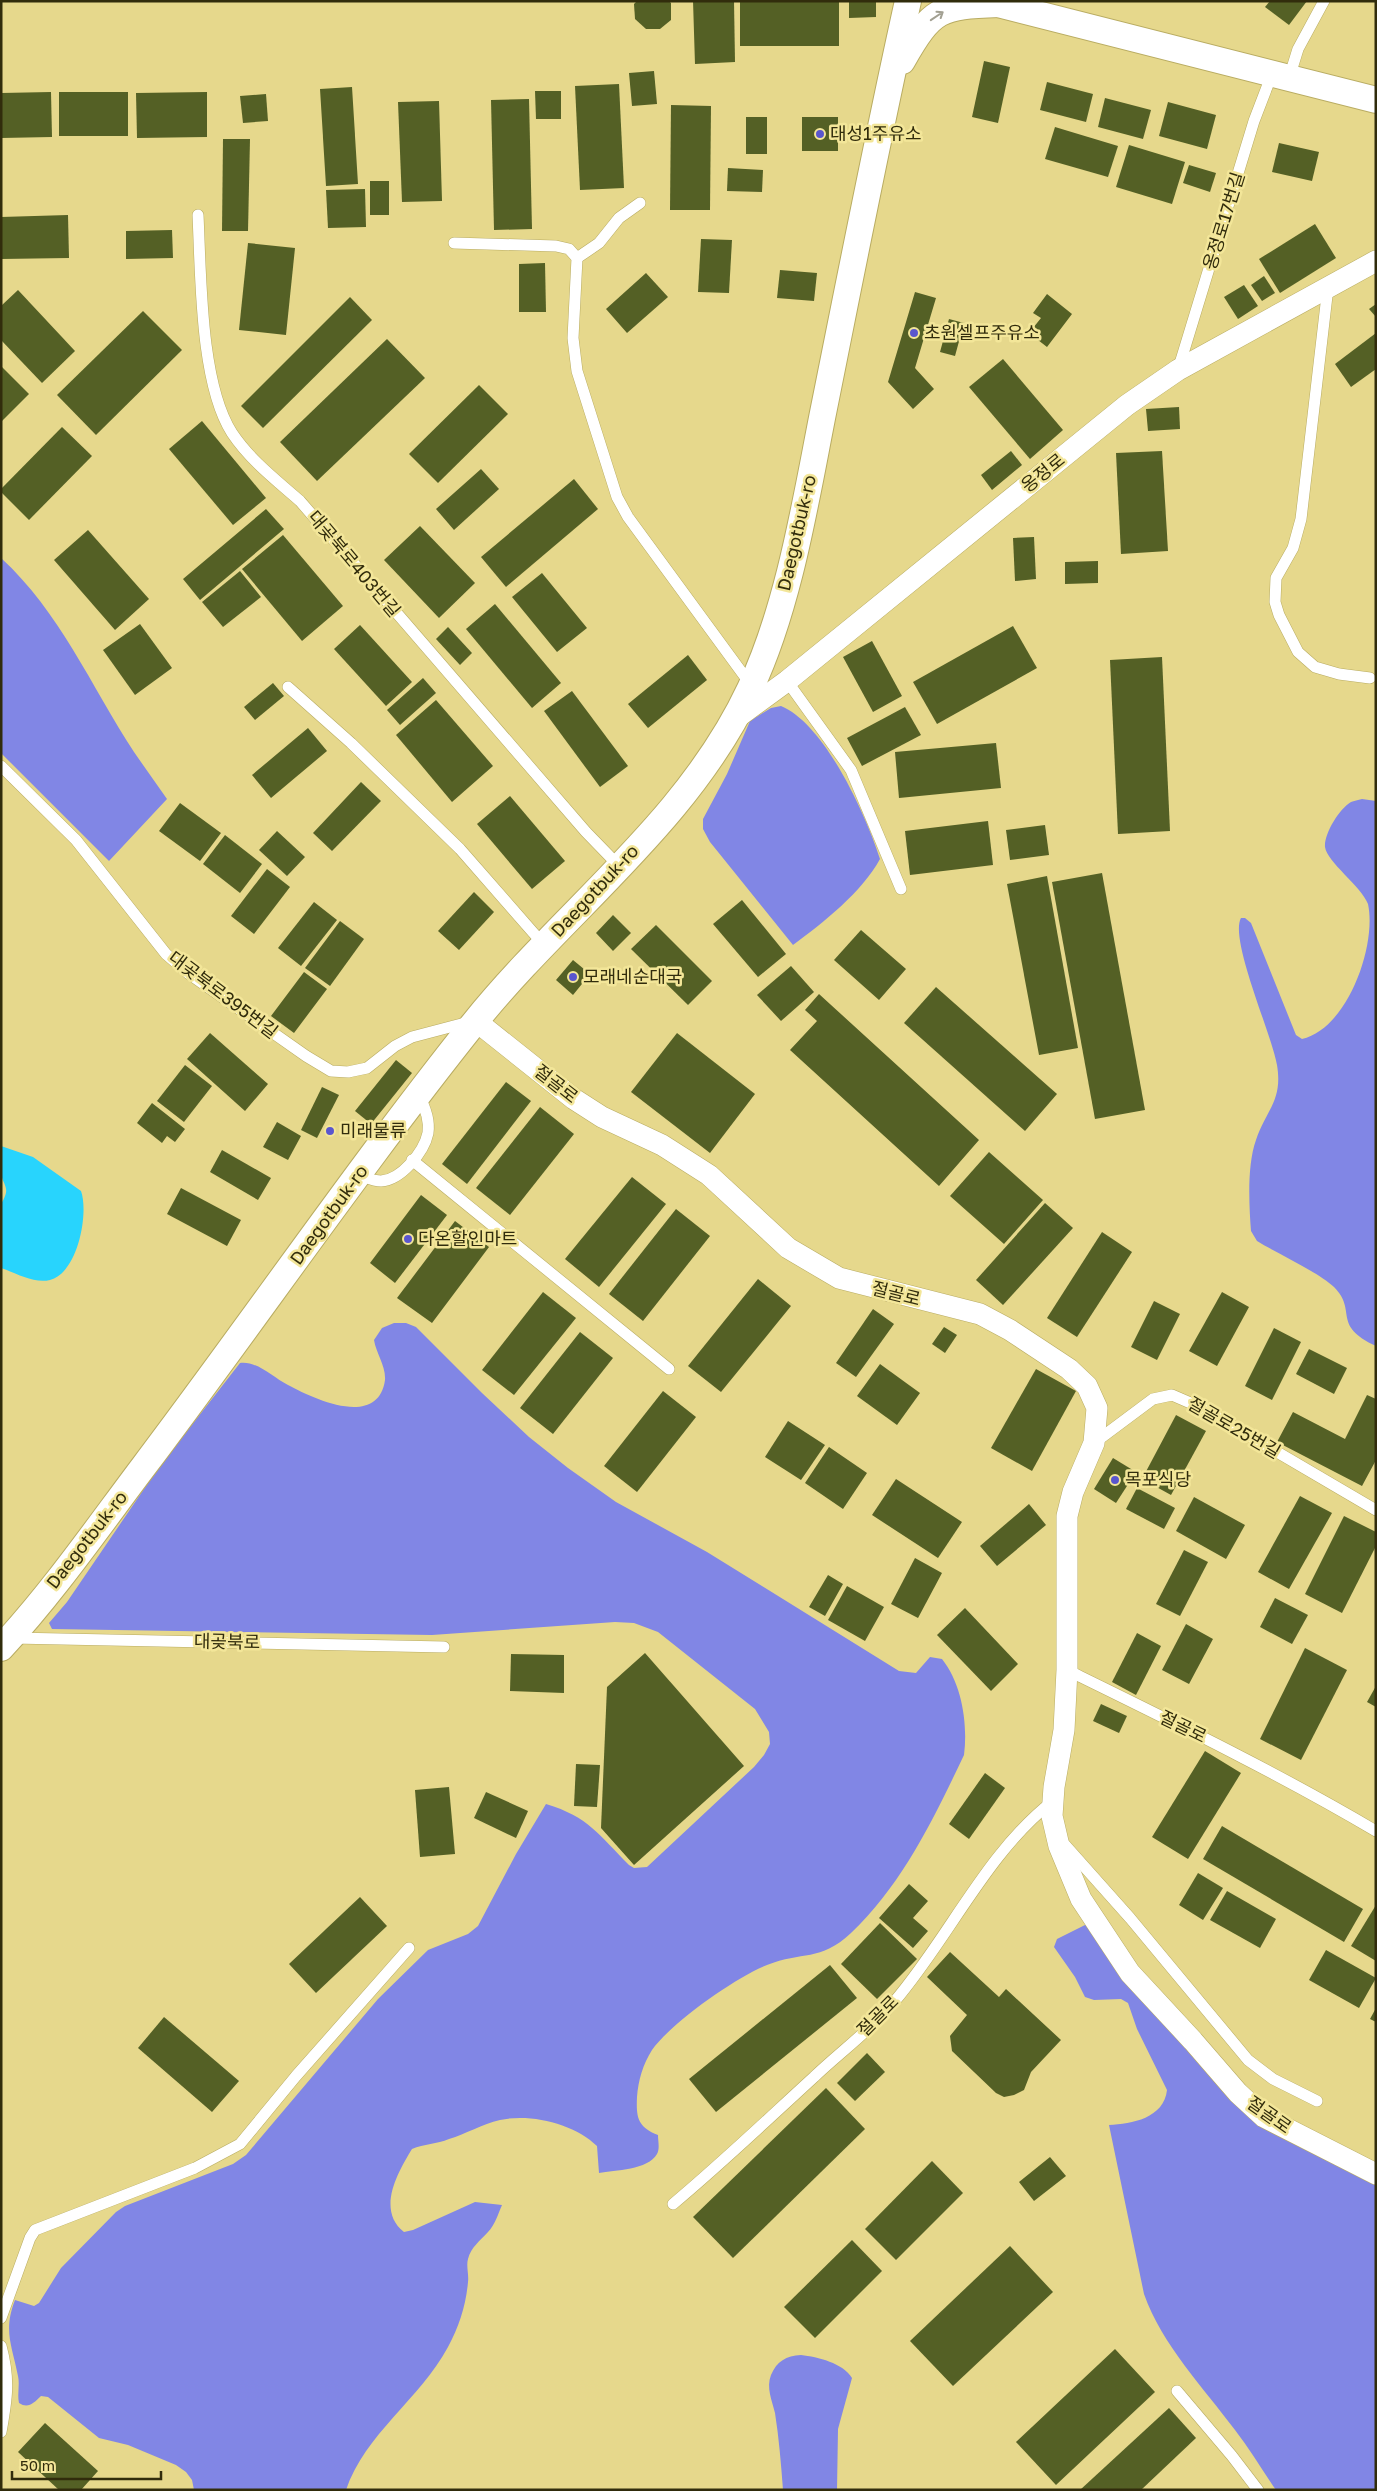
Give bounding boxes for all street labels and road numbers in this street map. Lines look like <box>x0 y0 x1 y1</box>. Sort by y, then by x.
street label: 옹정로17번길 <box>1198 169 1248 272</box>
street label: 옹정로 <box>1016 448 1069 496</box>
street label: Daegotbuk-ro <box>772 473 820 593</box>
street label: 대곶북로403번길 <box>304 506 406 621</box>
street label: Daegotbuk-ro <box>546 840 643 941</box>
street label: 대곶북로395번길 <box>165 946 283 1042</box>
street label: 절골로 <box>530 1059 583 1107</box>
street label: Daegotbuk-ro <box>285 1160 372 1269</box>
street label: 절골로 <box>869 1276 923 1310</box>
street label: 절골로25번길 <box>1184 1392 1285 1463</box>
street label: Daegotbuk-ro <box>41 1486 131 1593</box>
street label: 대곶북로 <box>194 1629 260 1653</box>
street label: 절골로 <box>1156 1705 1211 1747</box>
street label: 절골로 <box>852 1990 903 2041</box>
street label: 절골로 <box>1243 2091 1296 2137</box>

